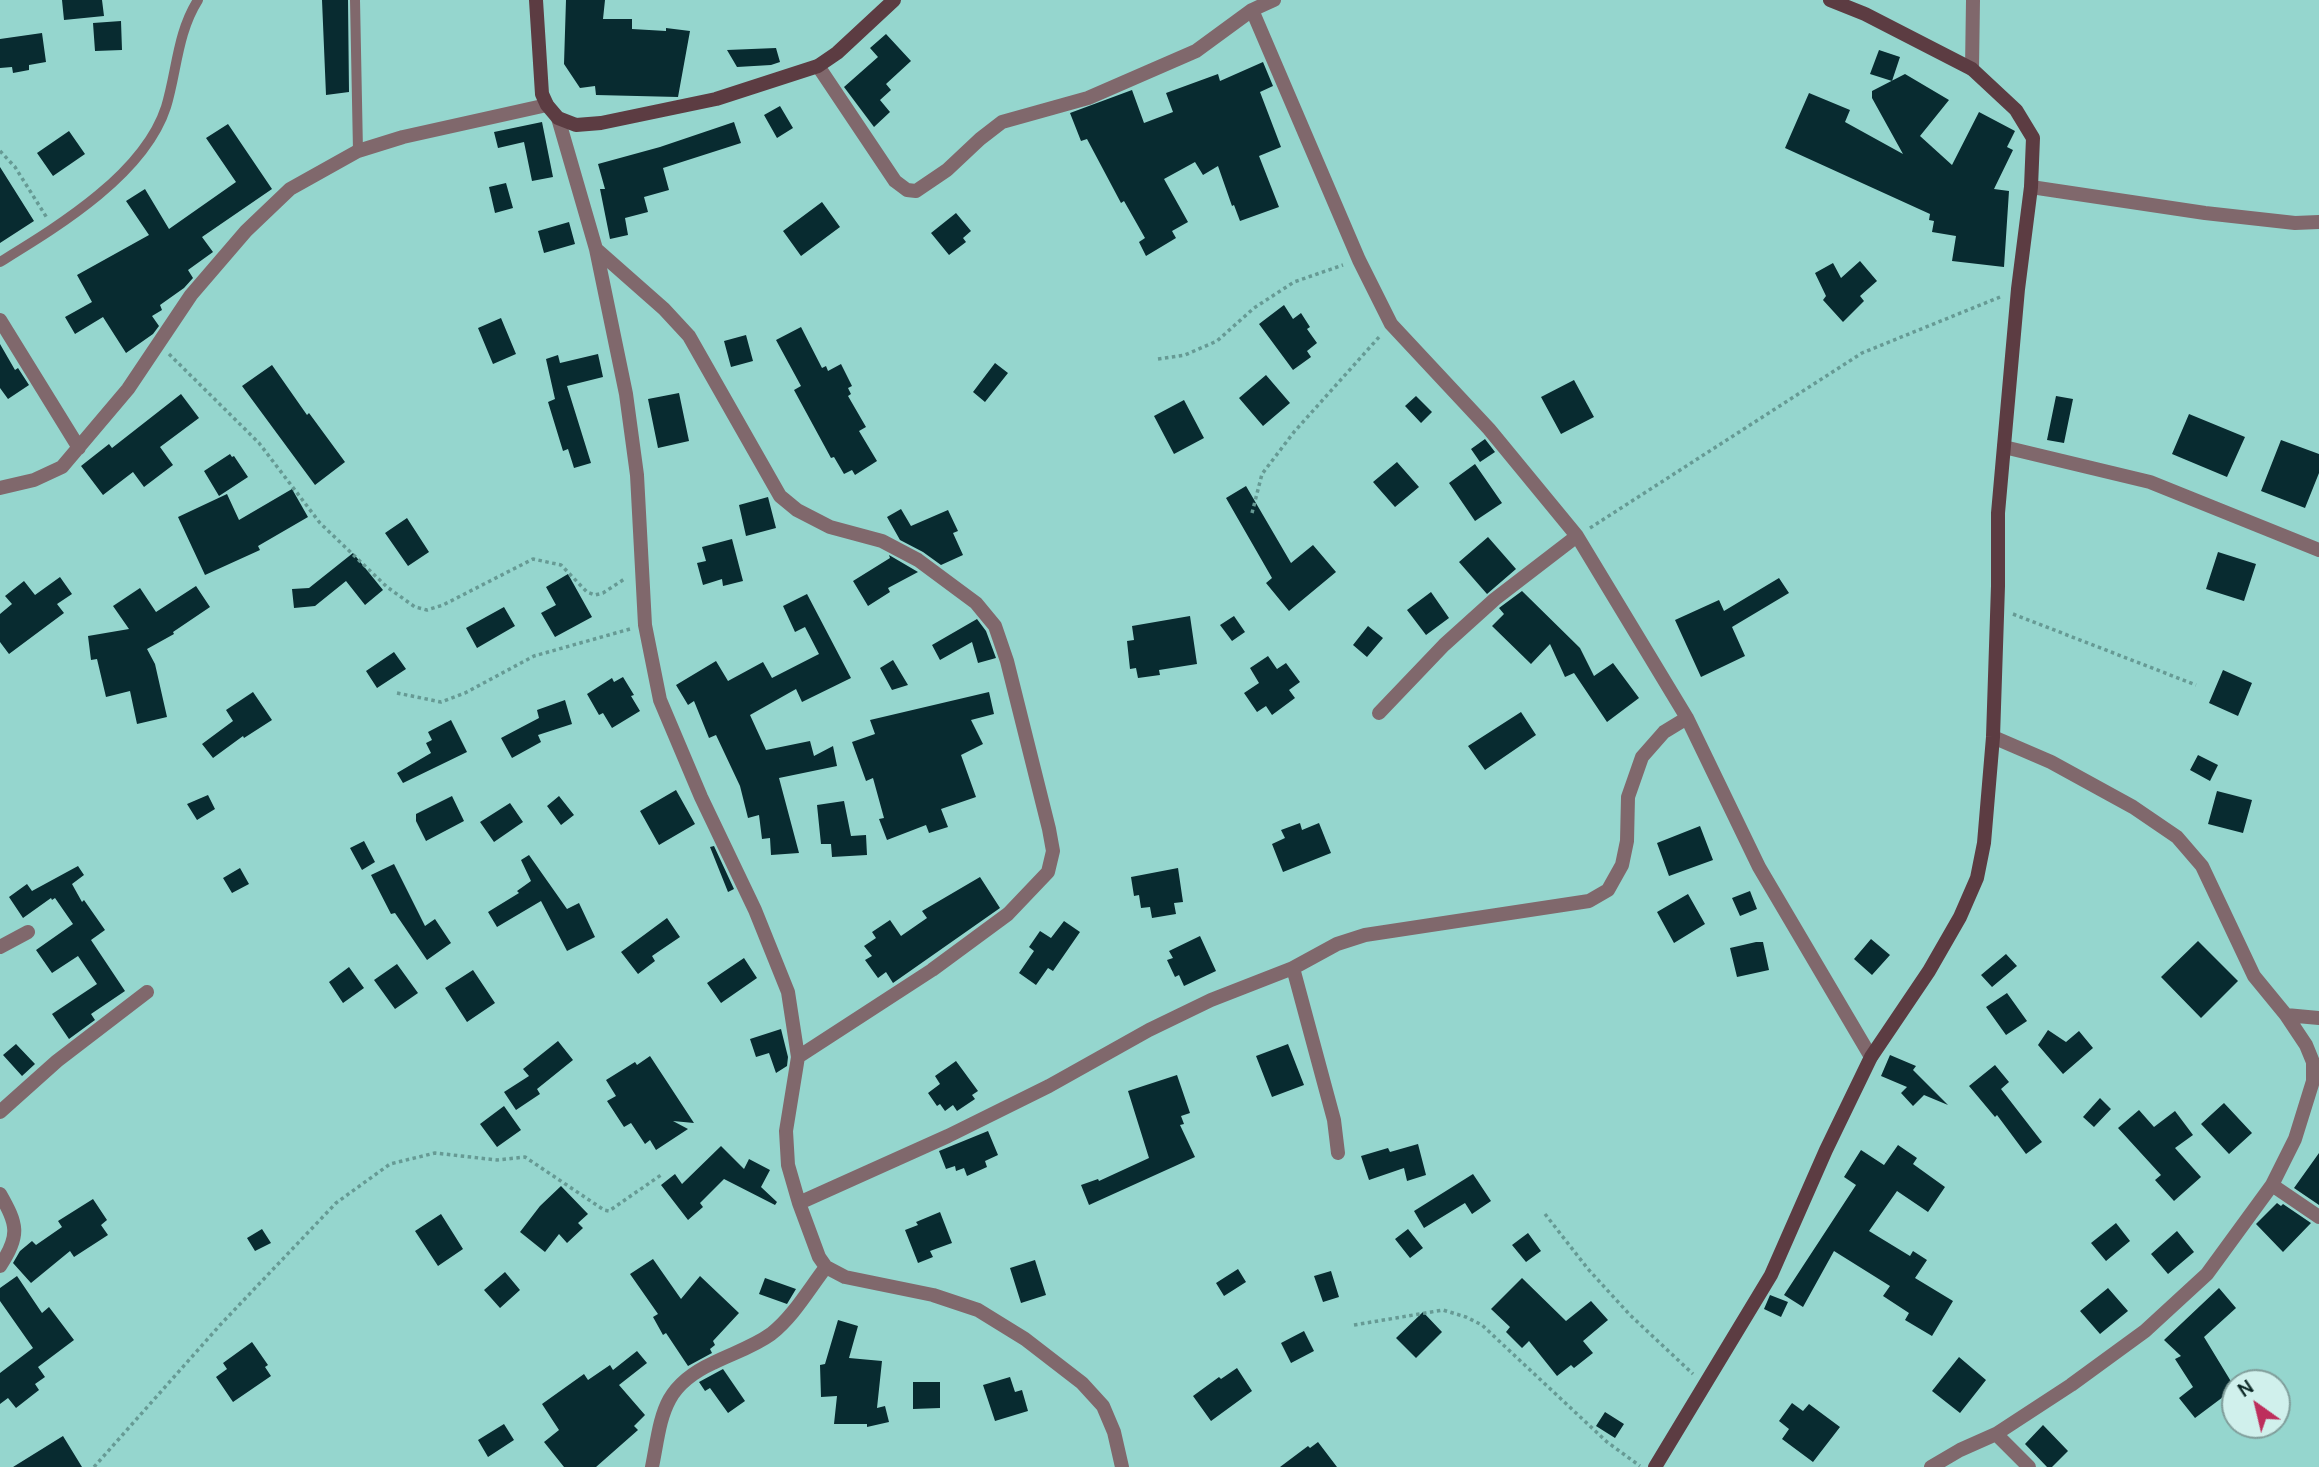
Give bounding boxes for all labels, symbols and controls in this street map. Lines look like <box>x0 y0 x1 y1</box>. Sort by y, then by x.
north arrow <box>2221 1369 2291 1439</box>
text: N <box>2232 1374 2258 1403</box>

